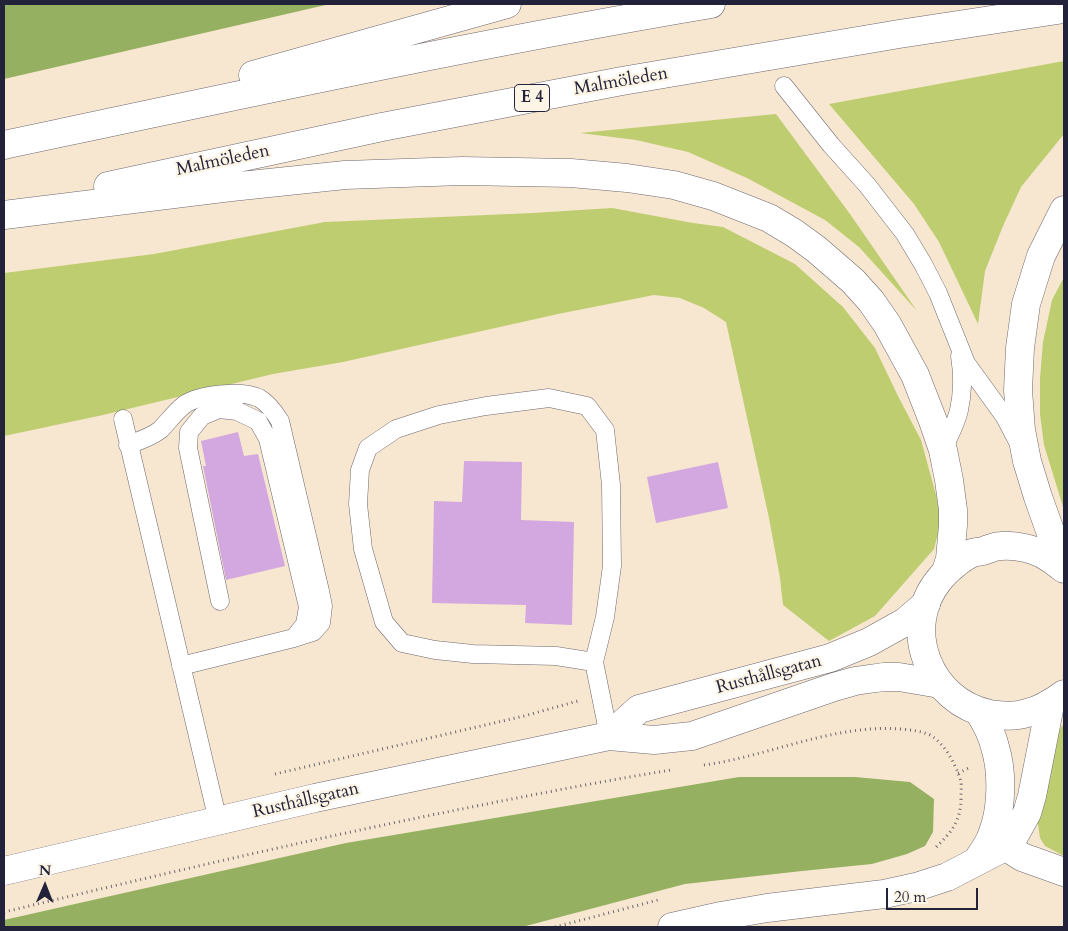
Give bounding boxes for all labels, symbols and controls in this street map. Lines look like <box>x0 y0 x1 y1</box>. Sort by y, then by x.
street label: Malmöleden <box>572 63 670 101</box>
road number: E 4 <box>514 85 550 112</box>
street label: Malmöleden <box>174 141 272 181</box>
street label: Rusthållsgatan <box>714 651 824 699</box>
street label: Rusthållsgatan <box>251 778 361 824</box>
north arrow <box>20 861 70 911</box>
text: N <box>39 861 52 880</box>
scale bar <box>888 878 980 910</box>
text: 20 m <box>894 887 926 907</box>

